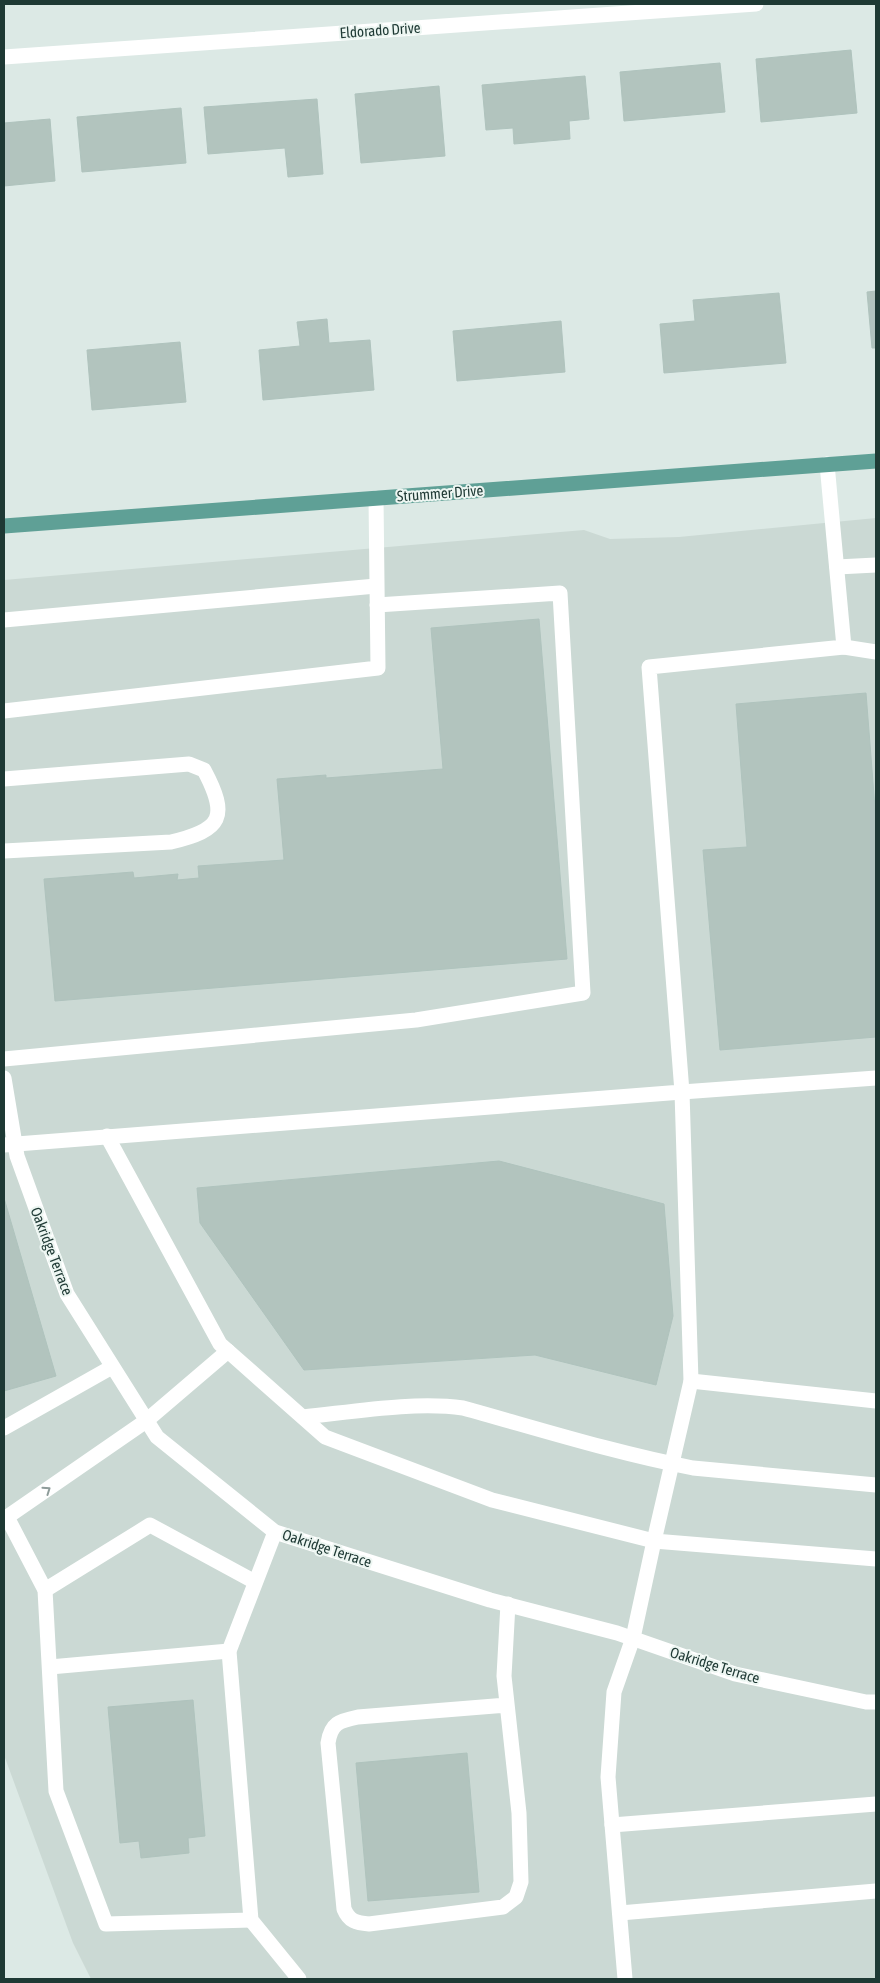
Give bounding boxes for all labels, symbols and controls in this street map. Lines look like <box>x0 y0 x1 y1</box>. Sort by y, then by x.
street label: Eldorado Drive <box>339 19 421 41</box>
street label: Strummer Drive <box>396 481 484 504</box>
street label: Oakridge Terrace <box>27 1205 77 1298</box>
one-way arrow <box>42 1487 51 1496</box>
street label: Oakridge Terrace <box>280 1526 374 1570</box>
street label: Oakridge Terrace <box>668 1643 762 1687</box>

